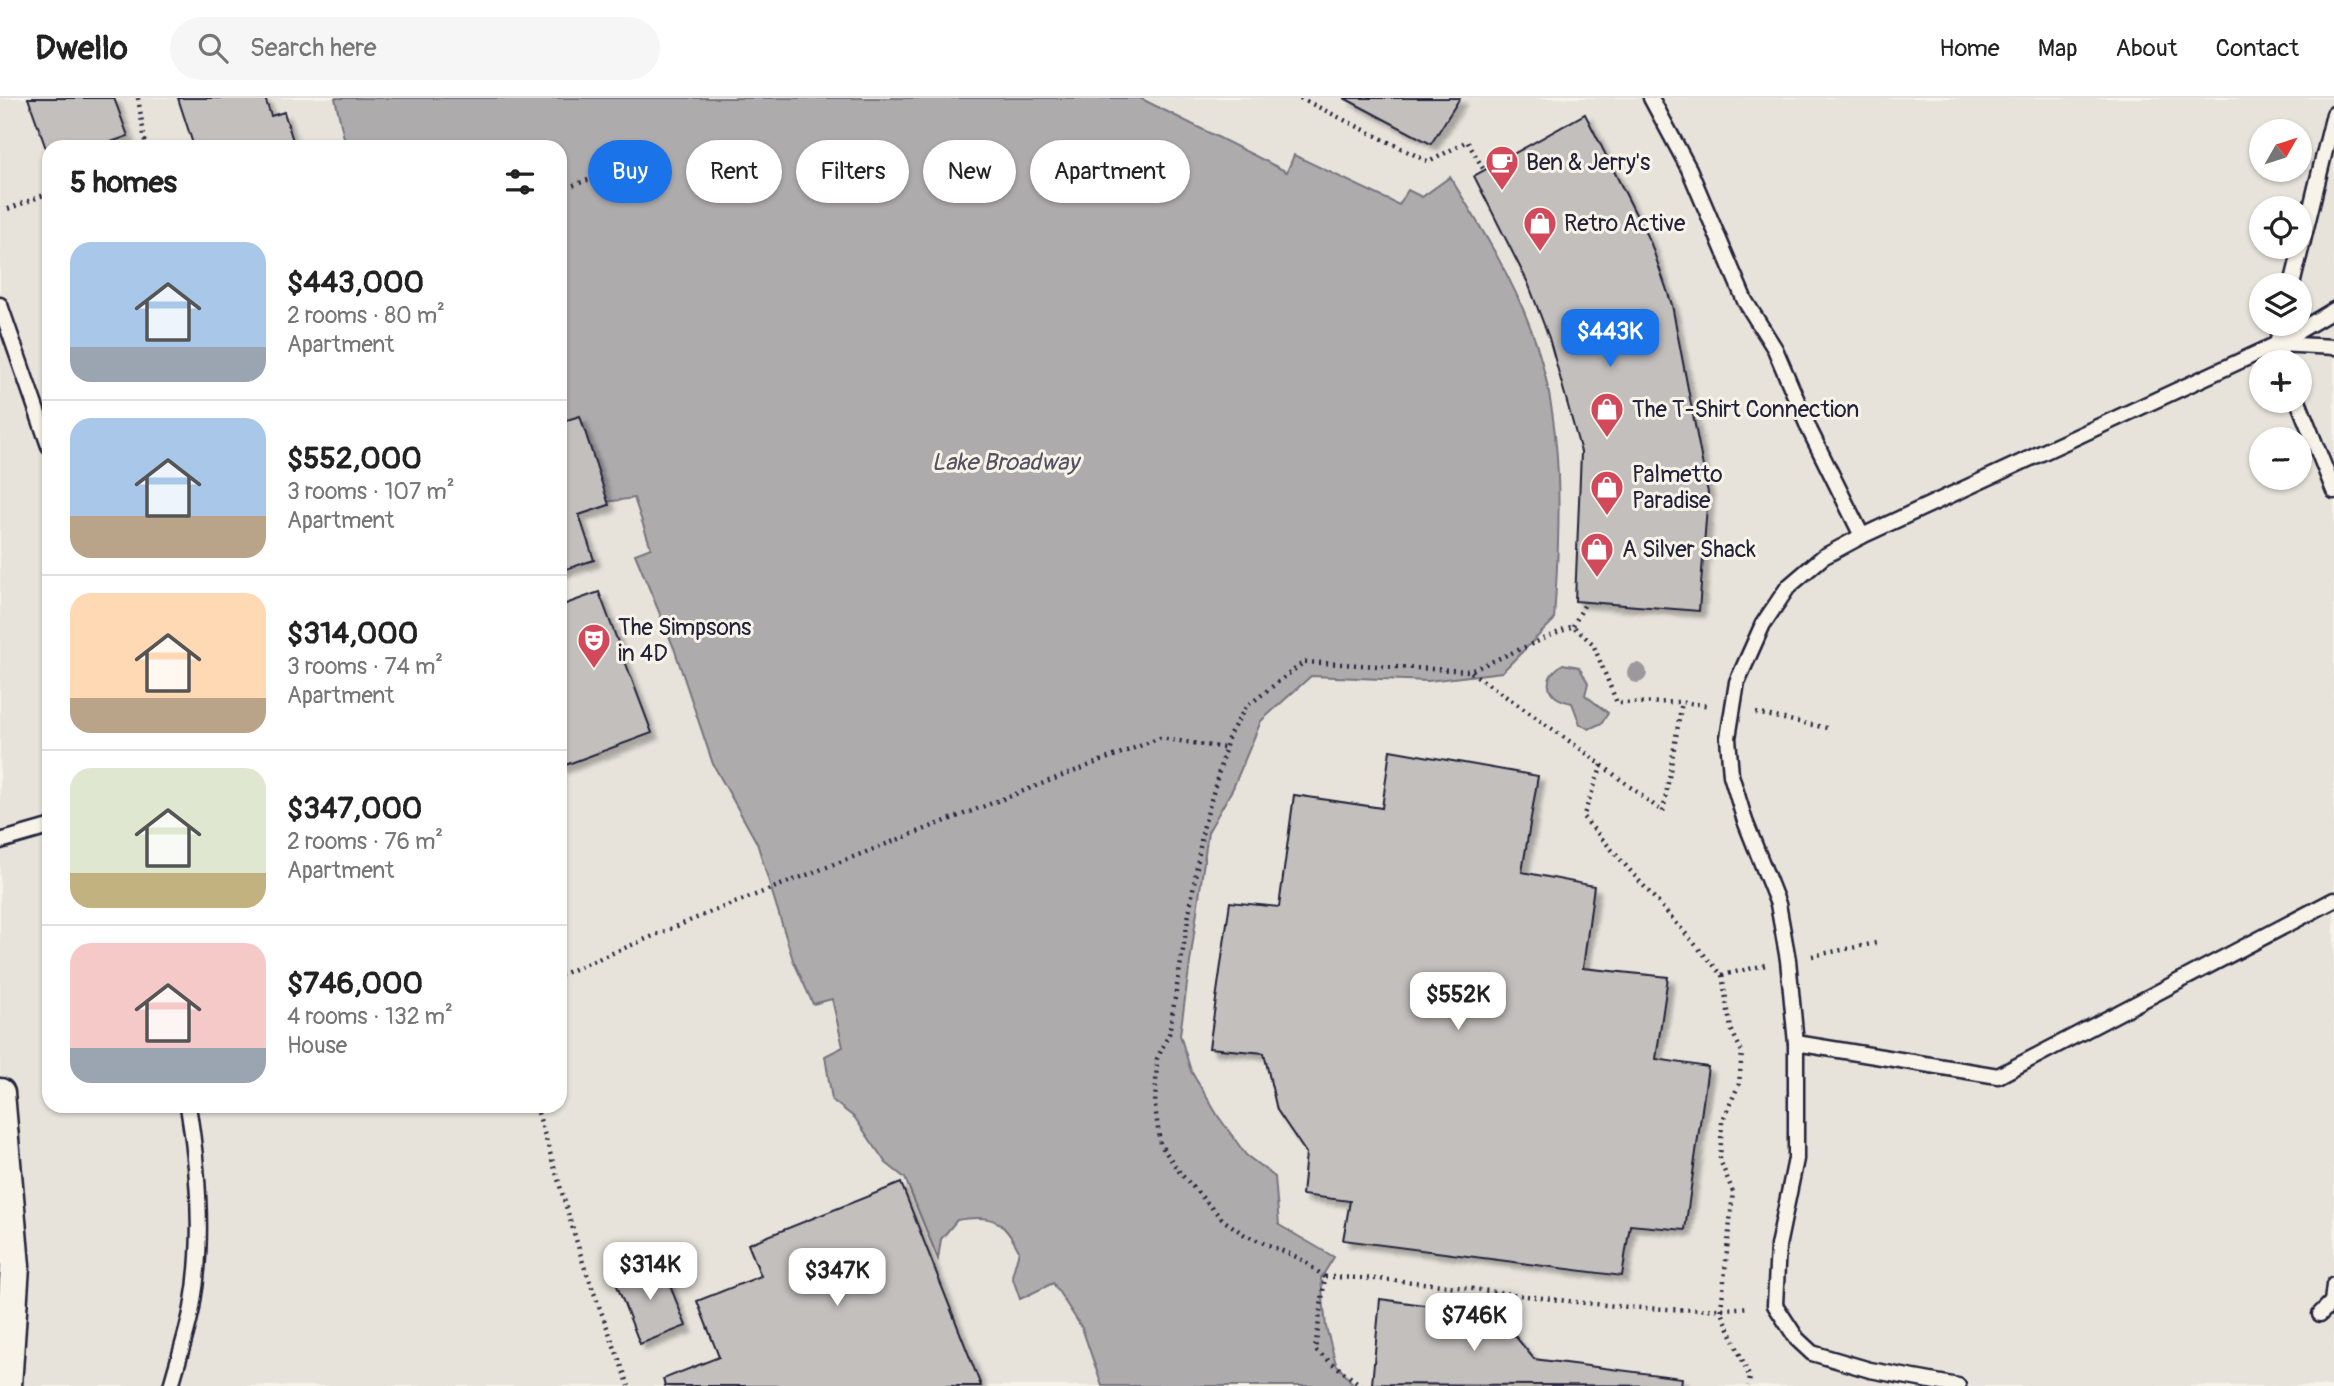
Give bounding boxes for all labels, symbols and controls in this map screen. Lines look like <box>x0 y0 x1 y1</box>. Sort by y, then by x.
search box <box>170 17 660 80</box>
text: Dwello <box>35 28 128 69</box>
icon: search <box>194 29 232 67</box>
text: Search here <box>250 32 377 64</box>
text: Home <box>1939 34 2000 63</box>
text: Map <box>2038 34 2078 63</box>
text: About <box>2116 34 2178 63</box>
text: Contact <box>2216 34 2299 63</box>
north arrow <box>2249 119 2312 182</box>
map controls <box>2249 119 2312 490</box>
chip: Buy <box>588 140 672 203</box>
chip: Rent <box>686 140 782 203</box>
chip: Filters <box>796 140 909 203</box>
chip: New <box>923 140 1016 203</box>
chip: Apartment <box>1030 140 1190 203</box>
cafe icon: Ben & Jerry's <box>1483 143 1521 192</box>
place label: Ben & Jerry's <box>1526 148 1650 177</box>
icon: filters <box>501 163 539 201</box>
text: 5 homes <box>70 164 177 201</box>
button: locate <box>2249 196 2312 259</box>
shop icon: Retro Active <box>1521 204 1559 253</box>
place label: Retro Active <box>1564 209 1686 238</box>
text: $443,000 <box>287 264 424 301</box>
icon: home <box>126 270 210 354</box>
button: layers <box>2249 273 2312 336</box>
text: 2 rooms · 80 m² <box>287 301 445 330</box>
pin: $443K <box>1561 310 1659 369</box>
text: $443K <box>1577 317 1643 346</box>
text: Apartment <box>287 330 394 359</box>
button: + <box>2249 350 2312 413</box>
shop icon: The T-Shirt Connection <box>1588 390 1626 439</box>
place label: The T-Shirt Connection <box>1632 395 1859 424</box>
button: − <box>2249 427 2312 490</box>
text: $552,000 <box>287 440 422 477</box>
icon: home <box>126 446 210 530</box>
water label: Lake Broadway <box>932 448 1081 477</box>
place label: Palmetto Paradise <box>1632 460 1723 515</box>
shop icon: Palmetto Paradise <box>1588 468 1626 517</box>
text: 3 rooms · 107 m² <box>287 477 455 506</box>
text: Apartment <box>287 506 394 535</box>
shop icon: A Silver Shack <box>1578 530 1616 579</box>
place label: A Silver Shack <box>1622 535 1756 564</box>
place label: The Simpsons in 4D <box>618 613 751 668</box>
text: $314,000 <box>287 615 418 652</box>
icon: home <box>126 621 210 705</box>
theatre icon: The Simpsons in 4D <box>575 621 613 670</box>
text: 3 rooms · 74 m² <box>287 652 443 681</box>
text: Apartment <box>287 681 394 710</box>
text: $347,000 <box>287 790 422 827</box>
icon: home <box>126 796 210 880</box>
text: 2 rooms · 76 m² <box>287 827 443 856</box>
text: Apartment <box>287 856 394 885</box>
text: $746,000 <box>287 965 423 1002</box>
icon: home <box>126 971 210 1055</box>
pin: $552K <box>1409 972 1507 1032</box>
text: $552K <box>1426 980 1490 1009</box>
text: 4 rooms · 132 m² <box>287 1002 453 1031</box>
text: House <box>287 1031 347 1060</box>
pin: $314K <box>601 1242 699 1302</box>
pin: $347K <box>788 1248 886 1308</box>
text: $314K <box>619 1250 681 1279</box>
text: $347K <box>805 1256 869 1285</box>
pin: $746K <box>1425 1294 1523 1353</box>
text: $746K <box>1441 1301 1507 1330</box>

